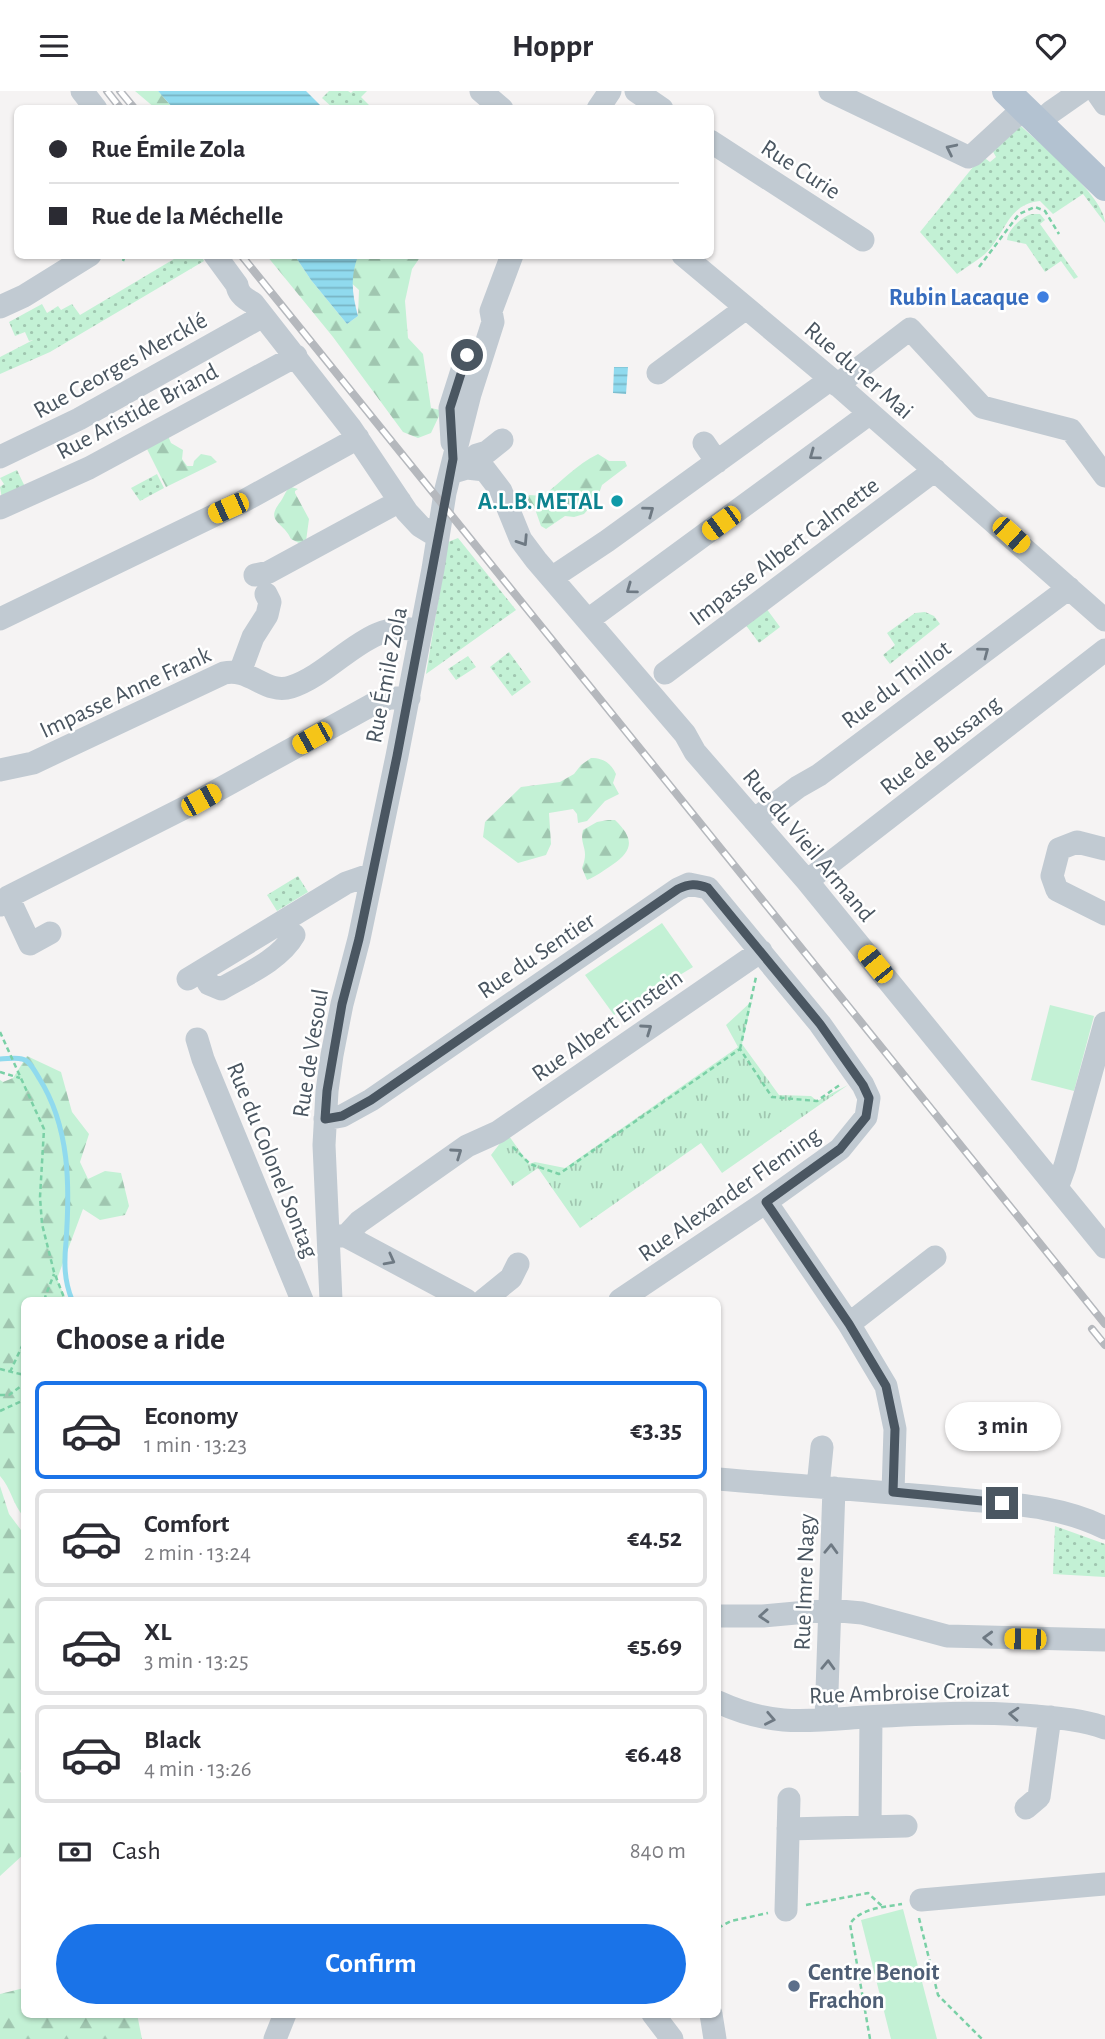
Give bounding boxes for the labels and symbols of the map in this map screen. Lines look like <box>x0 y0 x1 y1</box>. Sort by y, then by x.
street label: Rue Curie <box>757 136 844 204</box>
one-way arrow <box>946 143 958 157</box>
place label: Rubin Lacaque <box>889 286 1029 310</box>
marker: Rubin Lacaque <box>1035 289 1051 305</box>
street label: Rue Georges Mercklé <box>30 308 211 423</box>
street label: Rue du 1er Mai <box>799 317 917 424</box>
route start <box>451 339 483 371</box>
street label: Rue Aristide Briand <box>53 359 222 464</box>
one-way arrow <box>809 447 822 459</box>
street label: Impasse Albert Calmette <box>686 473 884 631</box>
car <box>205 490 252 526</box>
place label: A.L.B. METAL <box>478 490 604 514</box>
marker: A.L.B. METAL <box>609 493 625 509</box>
car <box>698 502 745 544</box>
one-way arrow <box>641 507 654 519</box>
car <box>989 513 1034 557</box>
one-way arrow <box>515 533 527 546</box>
one-way arrow <box>626 581 639 593</box>
street label: Rue Émile Zola <box>360 605 412 745</box>
street label: Rue du Thillot <box>838 636 956 733</box>
street label: Impasse Anne Frank <box>36 643 215 743</box>
one-way arrow <box>976 647 989 660</box>
street label: Rue de Bussang <box>876 691 1006 800</box>
car <box>289 719 336 757</box>
street label: Rue du Vieil Armand <box>738 765 879 927</box>
car <box>178 781 225 819</box>
street label: Rue du Sentier <box>474 908 600 1004</box>
car <box>854 941 897 987</box>
street label: Rue Albert Einstein <box>528 965 687 1087</box>
street label: Rue de Vesoul <box>289 987 333 1119</box>
one-way arrow <box>639 1025 652 1037</box>
street label: Rue du Colonel Sontag <box>222 1059 322 1262</box>
street label: Rue Alexander Fleming <box>634 1123 825 1267</box>
one-way arrow <box>449 1149 462 1161</box>
one-way arrow <box>383 1252 395 1265</box>
callout: 3 min <box>944 1401 1060 1451</box>
route end <box>986 1487 1018 1519</box>
street label: Rue Imre Nagy <box>791 1513 819 1651</box>
one-way arrow <box>824 1543 839 1554</box>
one-way arrow <box>758 1608 769 1623</box>
car <box>1004 1628 1047 1650</box>
one-way arrow <box>982 1630 993 1645</box>
one-way arrow <box>820 1659 835 1670</box>
street label: Rue Ambroise Croizat <box>809 1678 1010 1708</box>
one-way arrow <box>1008 1707 1019 1722</box>
one-way arrow <box>764 1710 776 1725</box>
place label: Centre Benoit Frachon <box>808 1961 939 2013</box>
marker: Centre Benoit Frachon <box>786 1978 802 1994</box>

